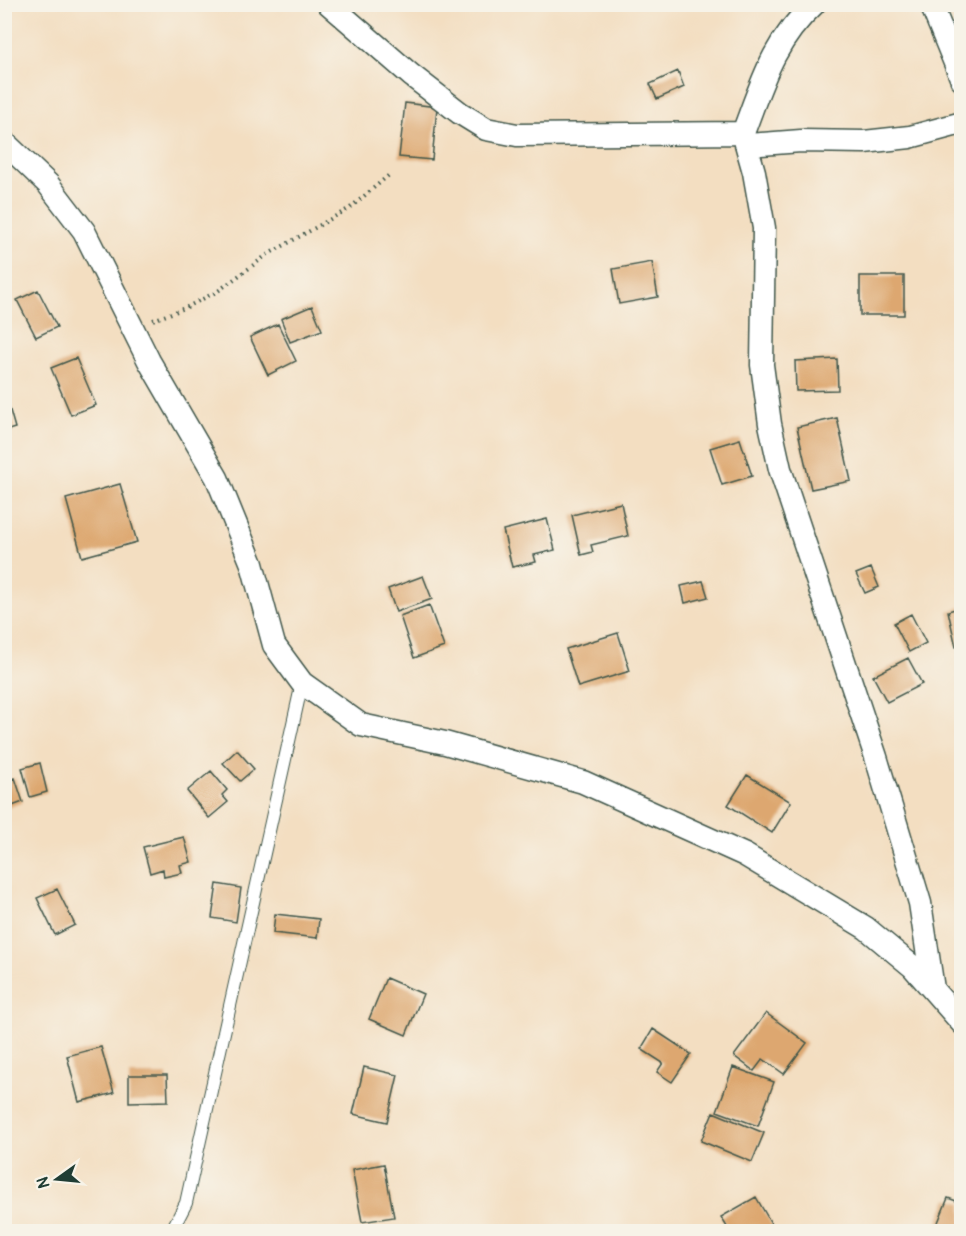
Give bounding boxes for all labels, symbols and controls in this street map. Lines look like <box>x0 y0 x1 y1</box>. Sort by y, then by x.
north arrow <box>27 1149 87 1209</box>
text: N <box>32 1175 55 1190</box>

